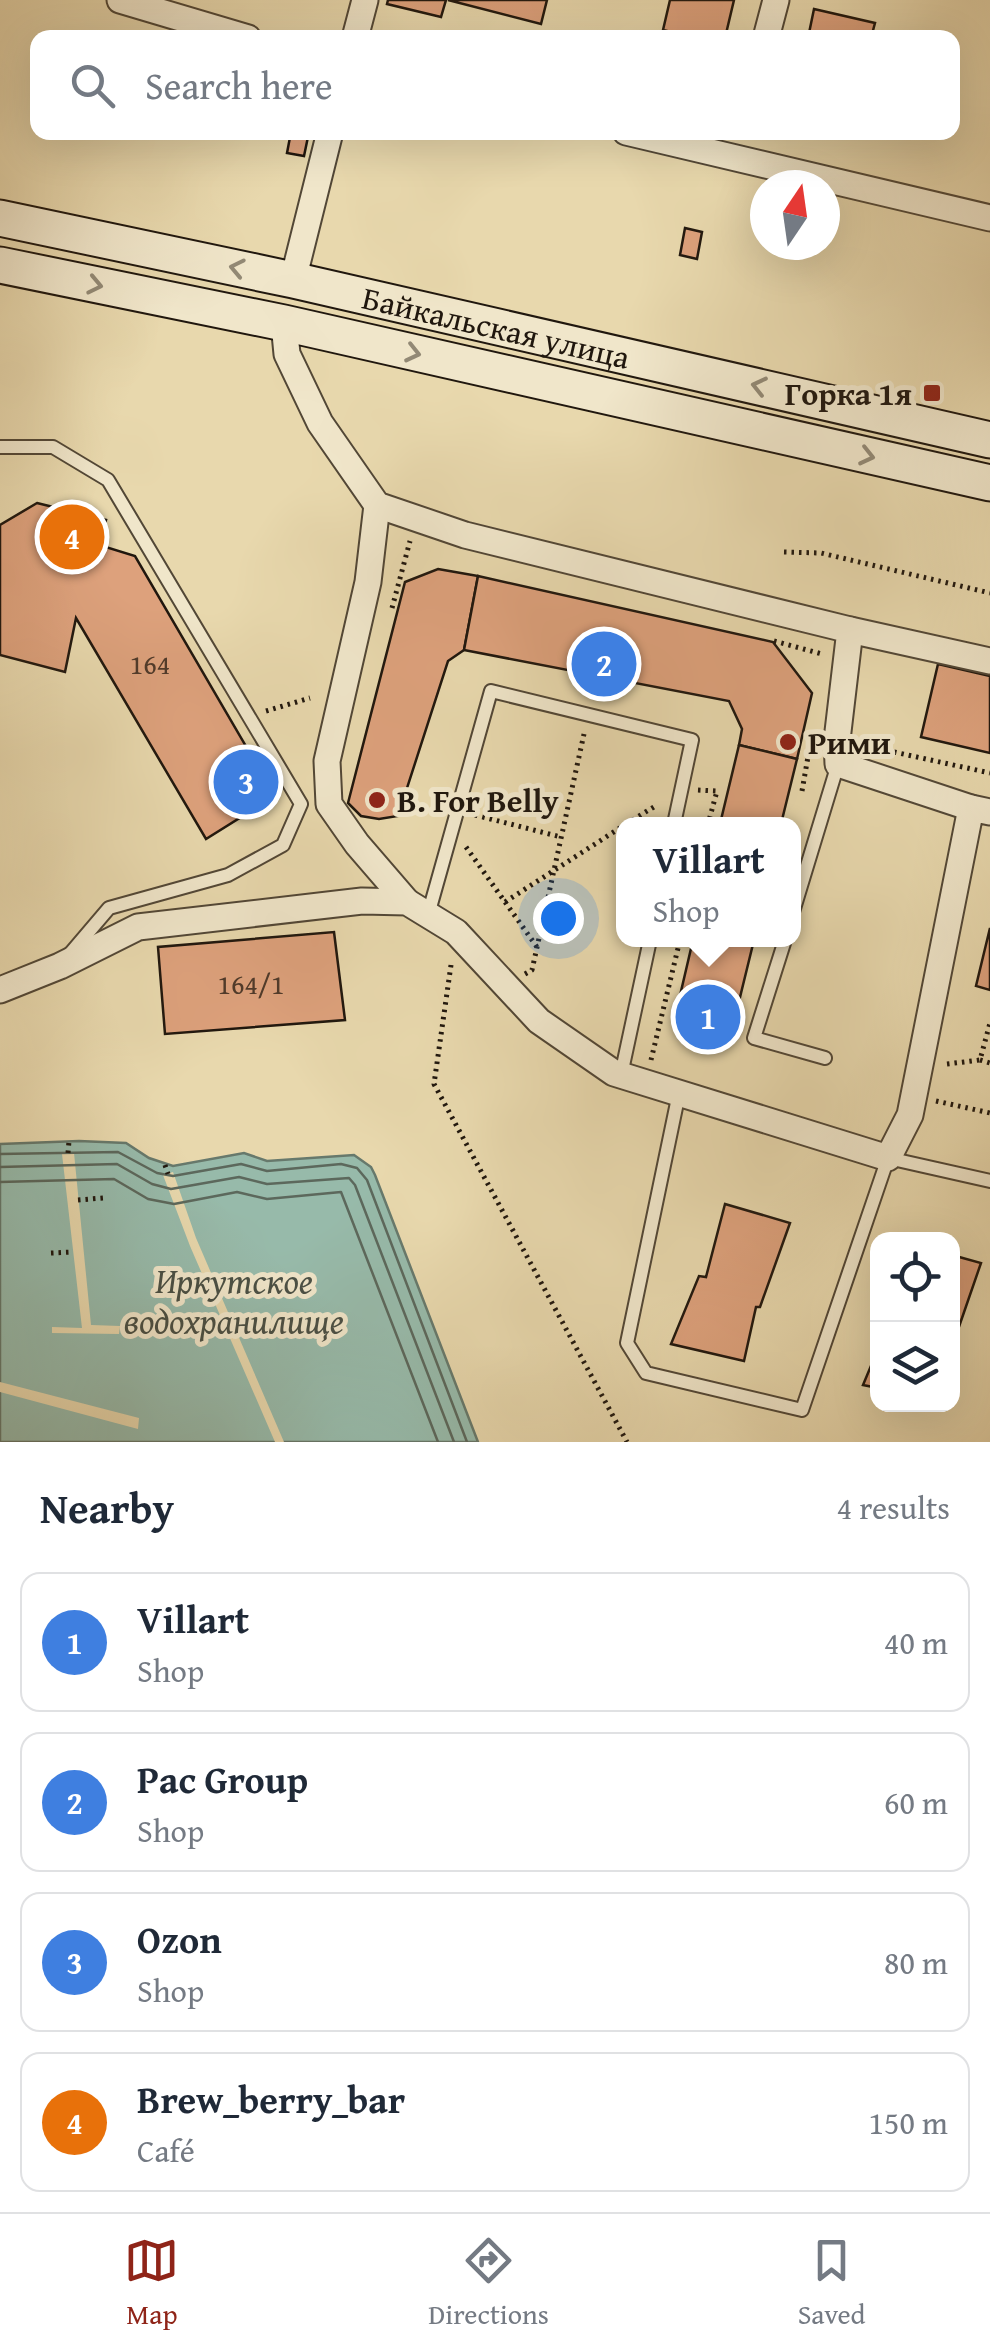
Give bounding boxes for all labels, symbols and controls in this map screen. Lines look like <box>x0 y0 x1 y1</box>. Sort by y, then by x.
search box <box>30 30 960 140</box>
text: Search here <box>145 57 333 113</box>
icon: search <box>65 58 120 113</box>
north arrow <box>750 170 840 260</box>
one-way arrow <box>229 259 246 280</box>
one-way arrow <box>87 273 104 294</box>
street label: Байкальская улица <box>358 273 635 380</box>
one-way arrow <box>404 341 421 362</box>
place label: Горка 1я <box>785 370 912 417</box>
one-way arrow <box>751 377 768 398</box>
marker: Горка 1я <box>921 382 943 404</box>
one-way arrow <box>858 444 875 465</box>
pin: 4 <box>40 500 104 574</box>
pin: 2 <box>572 626 636 702</box>
house number: 164 <box>130 643 170 684</box>
place label: Рими <box>808 719 891 766</box>
marker: Рими <box>777 731 799 753</box>
pin: 3 <box>214 744 278 820</box>
place label: B. For Belly <box>397 777 559 824</box>
marker: B. For Belly <box>366 789 388 811</box>
popup <box>616 817 801 947</box>
text: Villart <box>652 831 765 887</box>
text: Shop <box>652 887 720 934</box>
your location <box>533 893 584 944</box>
house number: 164/1 <box>217 963 285 1004</box>
pin: 1 <box>676 980 740 1054</box>
map controls <box>870 1232 960 1412</box>
button: locate <box>870 1232 960 1322</box>
water label: Иркутское водохранилище <box>124 1255 344 1346</box>
button: layers <box>870 1322 960 1412</box>
text: Nearby <box>40 1477 174 1538</box>
text: 4 results <box>837 1484 950 1531</box>
text: Villart <box>137 1591 249 1647</box>
text: 1 <box>66 1619 83 1666</box>
text: 40 m <box>884 1619 948 1666</box>
text: Shop <box>137 1647 204 1694</box>
text: Pac Group <box>137 1751 308 1807</box>
text: 2 <box>66 1779 83 1826</box>
text: 60 m <box>884 1779 948 1826</box>
text: Shop <box>137 1807 204 1854</box>
text: Ozon <box>137 1911 222 1967</box>
text: 3 <box>66 1939 83 1986</box>
text: 80 m <box>884 1939 948 1986</box>
text: Shop <box>137 1967 204 2014</box>
text: Brew_berry_bar <box>137 2071 405 2127</box>
text: 4 <box>66 2099 83 2146</box>
text: 150 m <box>869 2099 948 2146</box>
text: Café <box>137 2127 195 2174</box>
tab: Map <box>124 2233 179 2334</box>
tab: Directions <box>428 2233 549 2334</box>
tab: Saved <box>798 2233 866 2334</box>

